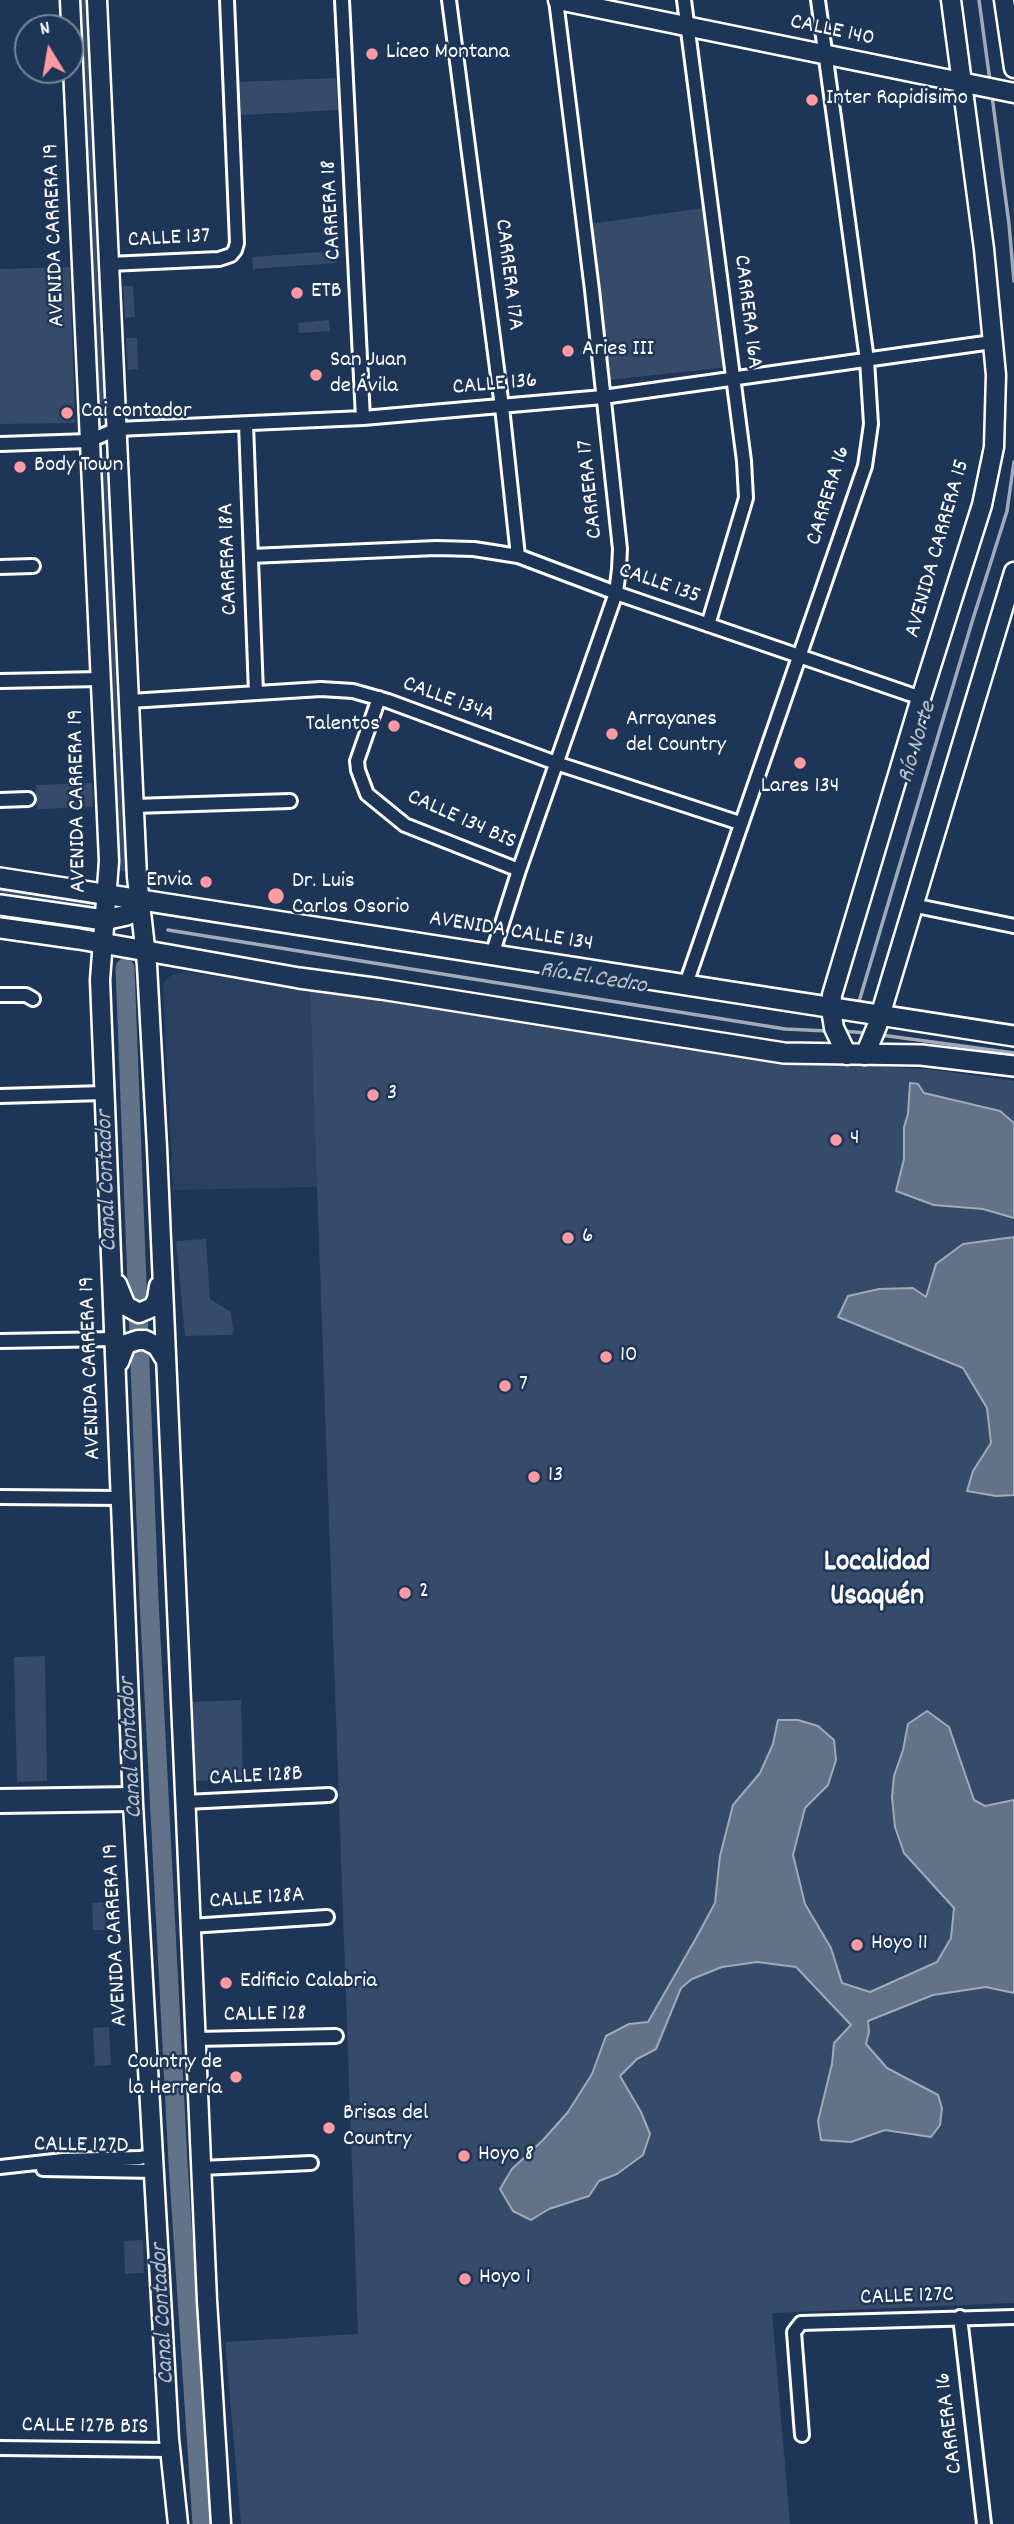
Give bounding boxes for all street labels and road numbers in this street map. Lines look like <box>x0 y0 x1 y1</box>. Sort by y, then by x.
street label: CALLE 140 <box>787 10 877 54</box>
street label: AVENIDA CARRERA 19 <box>39 143 73 327</box>
street label: CARRERA 18 <box>317 159 349 261</box>
street label: CARRERA 17A <box>486 218 528 332</box>
street label: CALLE 137 <box>127 224 211 256</box>
street label: CARRERA 16A <box>725 253 767 371</box>
street label: CALLE 136 <box>451 369 539 403</box>
street label: CARRERA 17 <box>573 438 611 540</box>
street label: CARRERA 16 <box>802 443 858 549</box>
street label: AVENIDA CARRERA 15 <box>900 457 978 641</box>
street label: CARRERA 18A <box>214 502 246 616</box>
street label: CALLE 135 <box>615 558 703 612</box>
street label: CALLE 134A <box>398 672 498 730</box>
street label: AVENIDA CARRERA 19 <box>64 709 94 893</box>
street label: CALLE 134 BIS <box>402 785 520 857</box>
street label: AVENIDA CALLE 134 <box>427 906 595 960</box>
street label: AVENIDA CARRERA 19 <box>75 1276 109 1460</box>
street label: CALLE 128B <box>209 1762 303 1794</box>
street label: AVENIDA CARRERA 19 <box>98 1843 136 2027</box>
street label: CALLE 128A <box>208 1883 306 1917</box>
street label: CALLE 128 <box>223 2001 307 2031</box>
street label: CALLE 127D <box>34 2132 128 2162</box>
street label: CALLE 127C <box>860 2283 954 2313</box>
street label: CARRERA 16 <box>931 2371 971 2475</box>
street label: CALLE 127B BIS <box>21 2413 149 2443</box>

